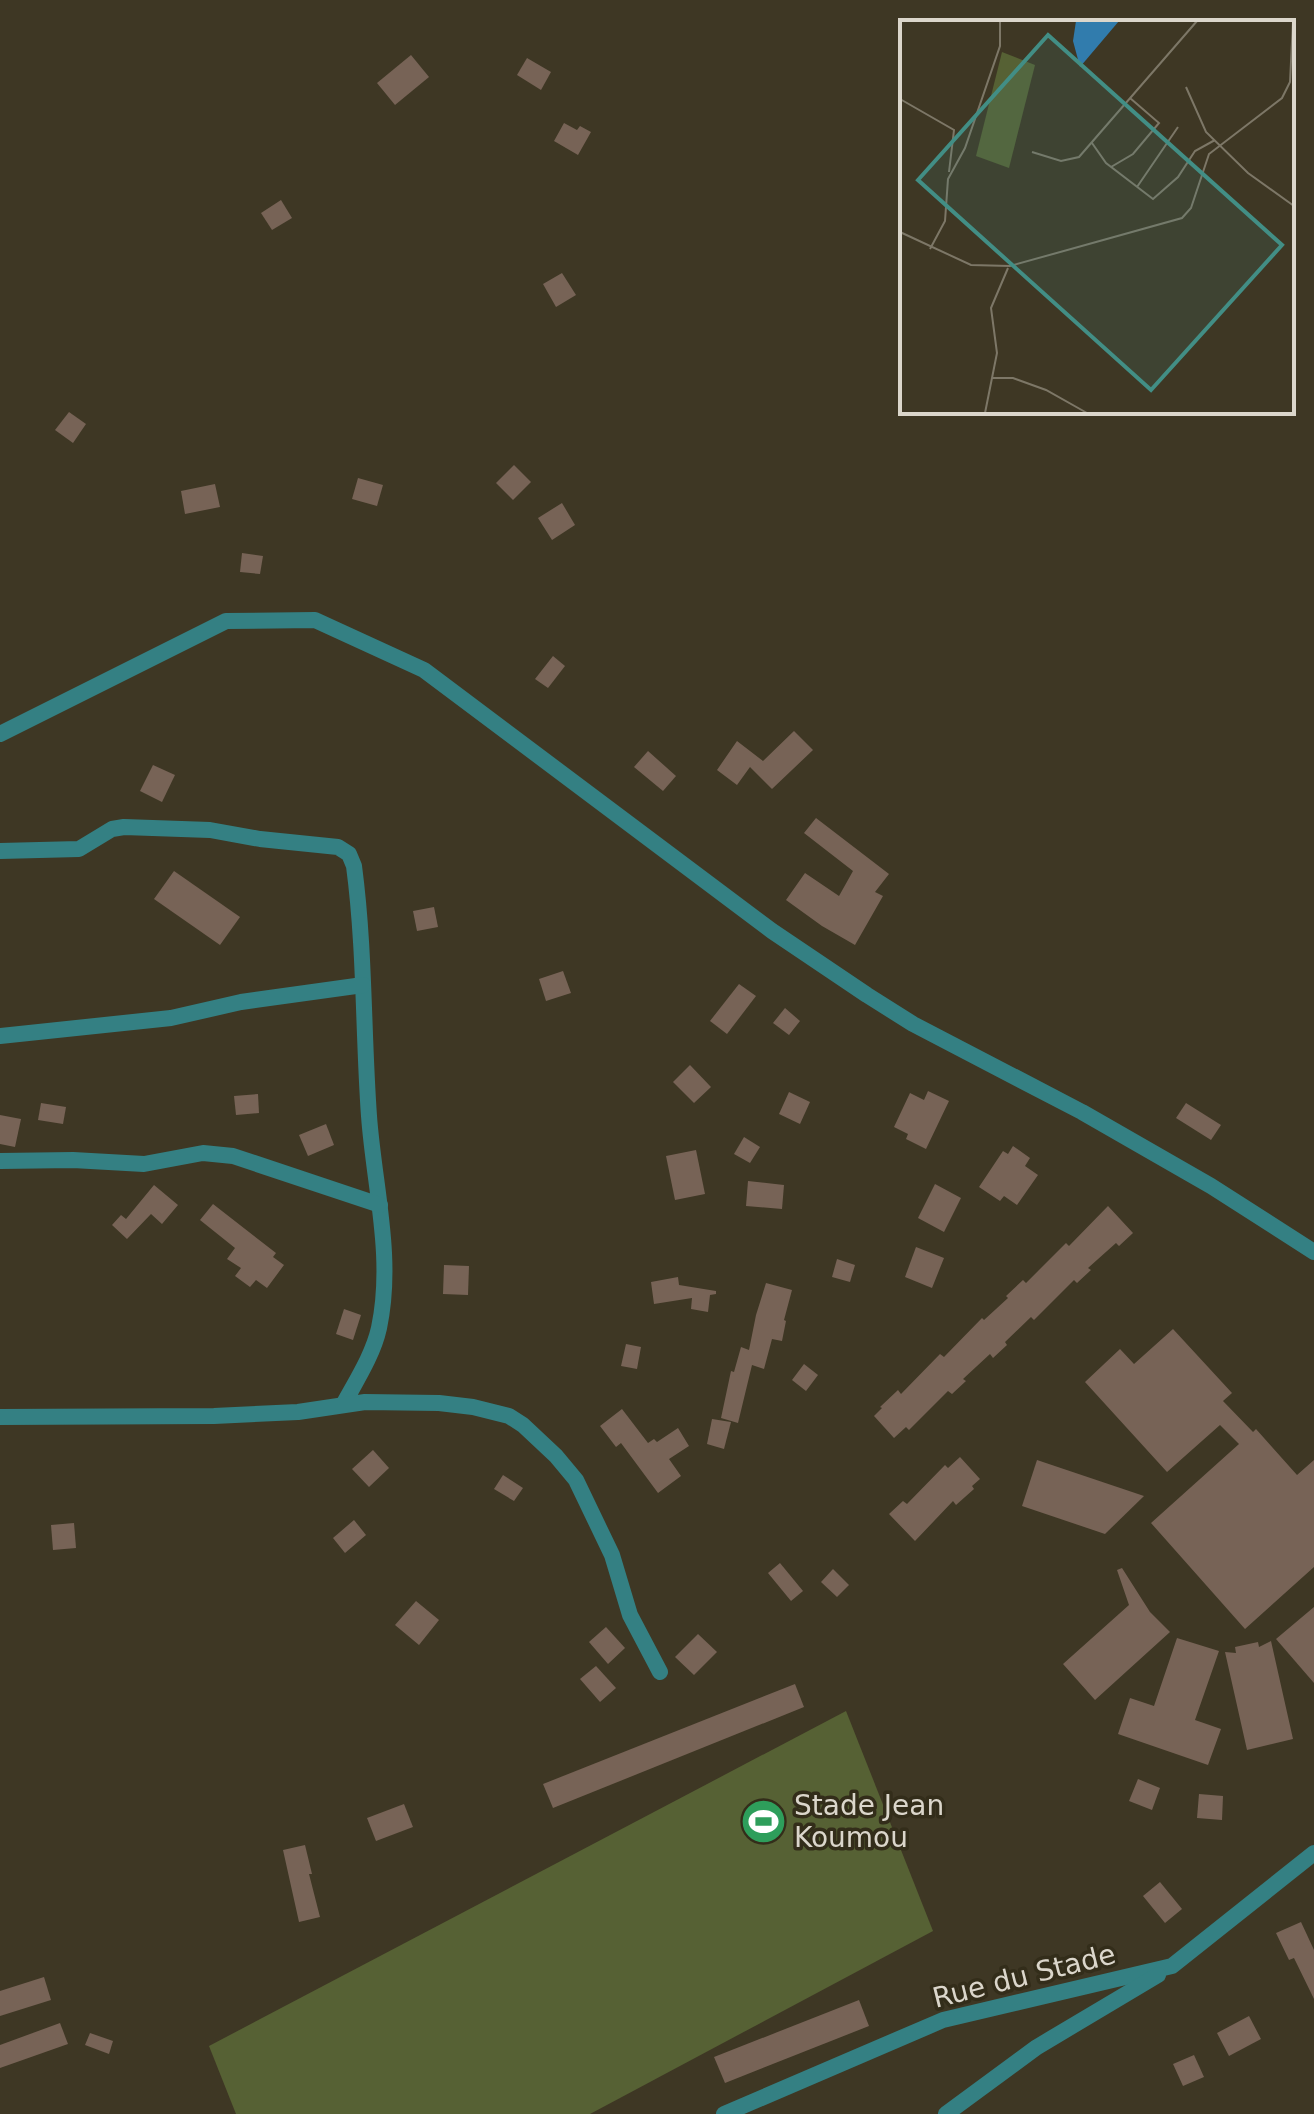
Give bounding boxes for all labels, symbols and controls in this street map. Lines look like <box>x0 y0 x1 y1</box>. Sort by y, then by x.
inset map <box>900 20 1294 414</box>
place label: Stade Jean Koumou <box>794 1789 944 1854</box>
sports icon: Stade Jean Koumou <box>739 1797 787 1845</box>
street label: Rue du Stade <box>929 1937 1119 2015</box>

